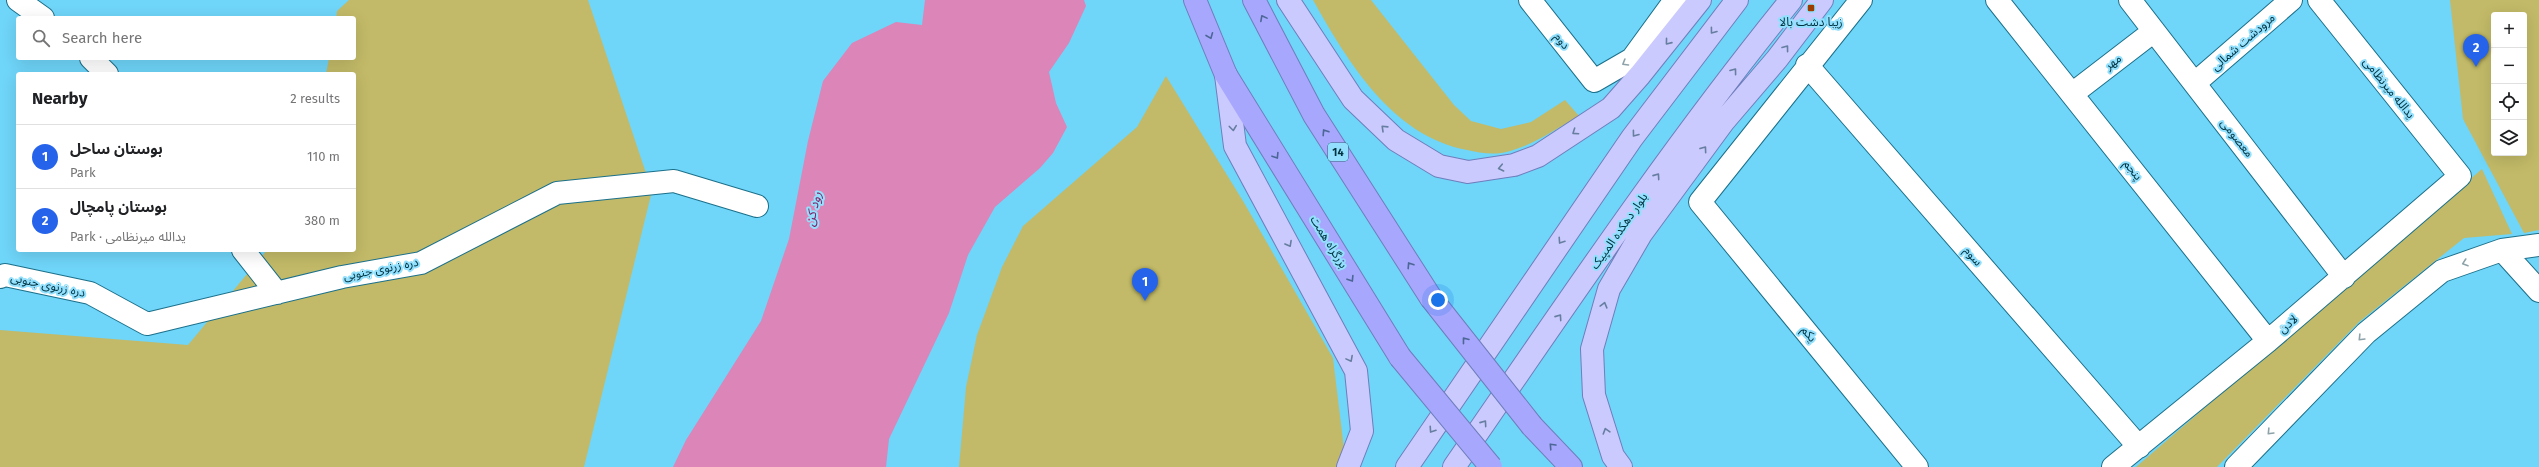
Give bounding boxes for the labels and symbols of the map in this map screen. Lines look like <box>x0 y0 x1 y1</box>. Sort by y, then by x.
marker: زیبا دشت بالا <box>1806 3 1816 13</box>
street label: مرودشت شمالی <box>2208 11 2278 73</box>
one-way arrow <box>1261 15 1268 22</box>
place label: زیبا دشت بالا <box>1779 15 1843 29</box>
one-way arrow <box>1711 26 1718 33</box>
street label: دوم <box>1550 30 1573 53</box>
one-way arrow <box>1205 32 1213 40</box>
pin: 2 <box>2463 34 2489 67</box>
one-way arrow <box>1665 37 1672 45</box>
one-way arrow <box>1781 45 1788 52</box>
street label: مهر <box>2101 51 2124 73</box>
street label: یدالله میرنظامی <box>2360 55 2418 121</box>
one-way arrow <box>1622 58 1629 66</box>
one-way arrow <box>1729 69 1736 76</box>
street label: معصومی <box>2218 116 2256 160</box>
one-way arrow <box>1228 125 1237 131</box>
one-way arrow <box>1381 126 1388 133</box>
one-way arrow <box>1572 127 1579 134</box>
one-way arrow <box>1322 129 1330 136</box>
one-way arrow <box>1632 130 1639 137</box>
road number: 14 <box>1328 143 1348 161</box>
one-way arrow <box>1699 146 1706 153</box>
one-way arrow <box>1271 152 1279 159</box>
street label: پنجم <box>2119 157 2145 184</box>
one-way arrow <box>1498 164 1504 172</box>
one-way arrow <box>1652 173 1659 180</box>
water label: رود کن <box>802 190 825 228</box>
street label: بلوار دهکده المپیک <box>1588 190 1651 272</box>
street label: بزرگراه همت <box>1307 213 1351 271</box>
one-way arrow <box>1558 237 1566 244</box>
one-way arrow <box>1284 240 1291 247</box>
street label: سوم <box>1959 244 1985 270</box>
street label: دره زرنوی جنوبی <box>342 255 420 283</box>
one-way arrow <box>2462 258 2469 267</box>
one-way arrow <box>1407 262 1415 269</box>
pin: 1 <box>1132 268 1158 301</box>
street label: دره زرنوی جنوبی <box>9 270 87 300</box>
one-way arrow <box>1347 275 1354 282</box>
your location <box>1428 290 1448 310</box>
one-way arrow <box>1600 302 1608 308</box>
street label: لادن <box>2275 312 2301 336</box>
one-way arrow <box>1554 314 1562 321</box>
street label: یکم <box>1797 323 1820 346</box>
one-way arrow <box>2358 333 2366 341</box>
one-way arrow <box>1462 338 1469 345</box>
one-way arrow <box>1345 355 1353 362</box>
one-way arrow <box>1479 421 1486 428</box>
one-way arrow <box>1430 425 1437 432</box>
one-way arrow <box>2268 427 2275 435</box>
one-way arrow <box>1602 428 1610 435</box>
one-way arrow <box>1549 444 1556 451</box>

